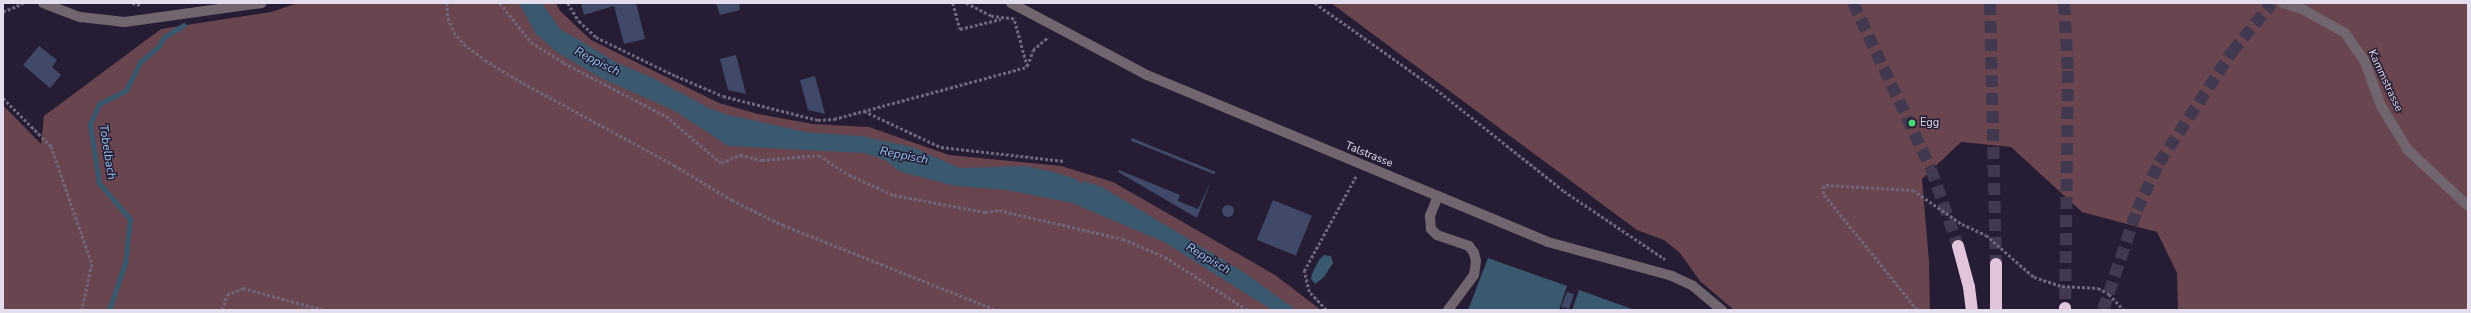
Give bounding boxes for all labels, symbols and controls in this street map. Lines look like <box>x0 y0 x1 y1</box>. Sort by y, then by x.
water label: Reppisch <box>572 44 622 80</box>
street label: Kammstrasse <box>2365 48 2405 114</box>
place label: Egg <box>1920 116 1939 130</box>
marker: Egg <box>1907 118 1917 128</box>
water label: Tobelbach <box>96 123 118 181</box>
street label: Talstrasse <box>1343 140 1395 170</box>
water label: Reppisch <box>878 144 930 168</box>
water label: Reppisch <box>1183 240 1233 278</box>

